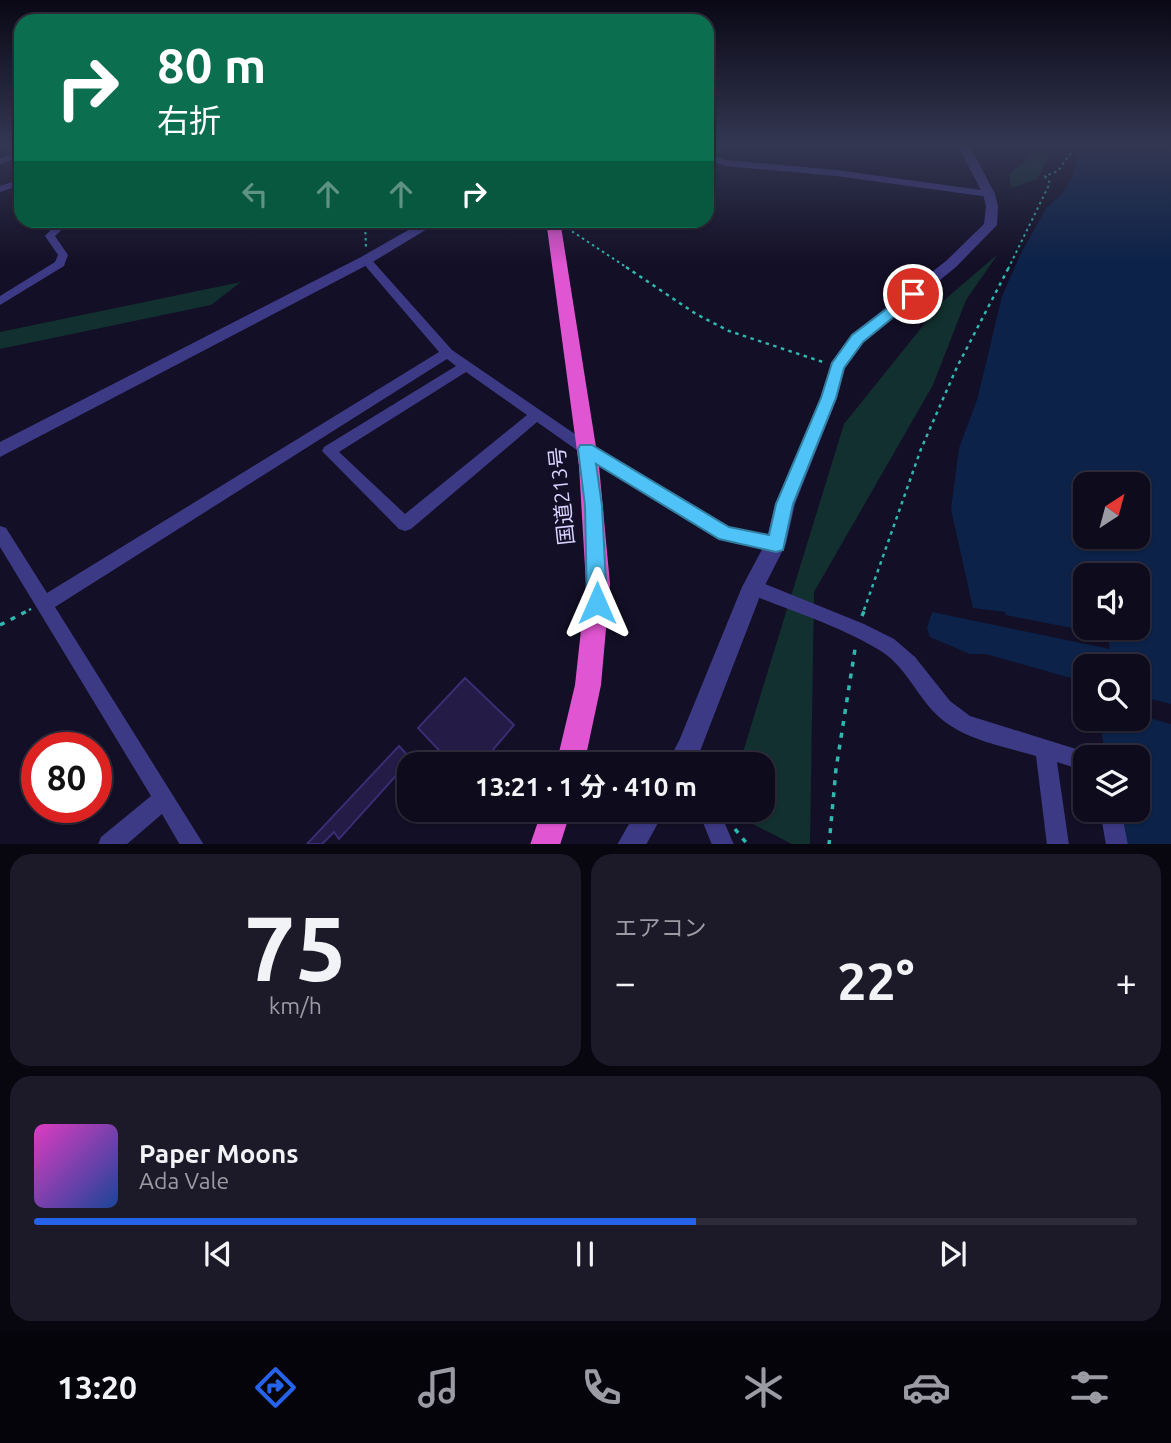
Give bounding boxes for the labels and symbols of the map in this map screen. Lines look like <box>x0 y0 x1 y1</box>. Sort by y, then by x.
pin <box>883 264 943 324</box>
street label: 国道213号 <box>544 446 578 546</box>
north arrow <box>1073 472 1150 550</box>
position arrow <box>560 566 634 640</box>
speed limit sign: 80 <box>21 732 112 823</box>

